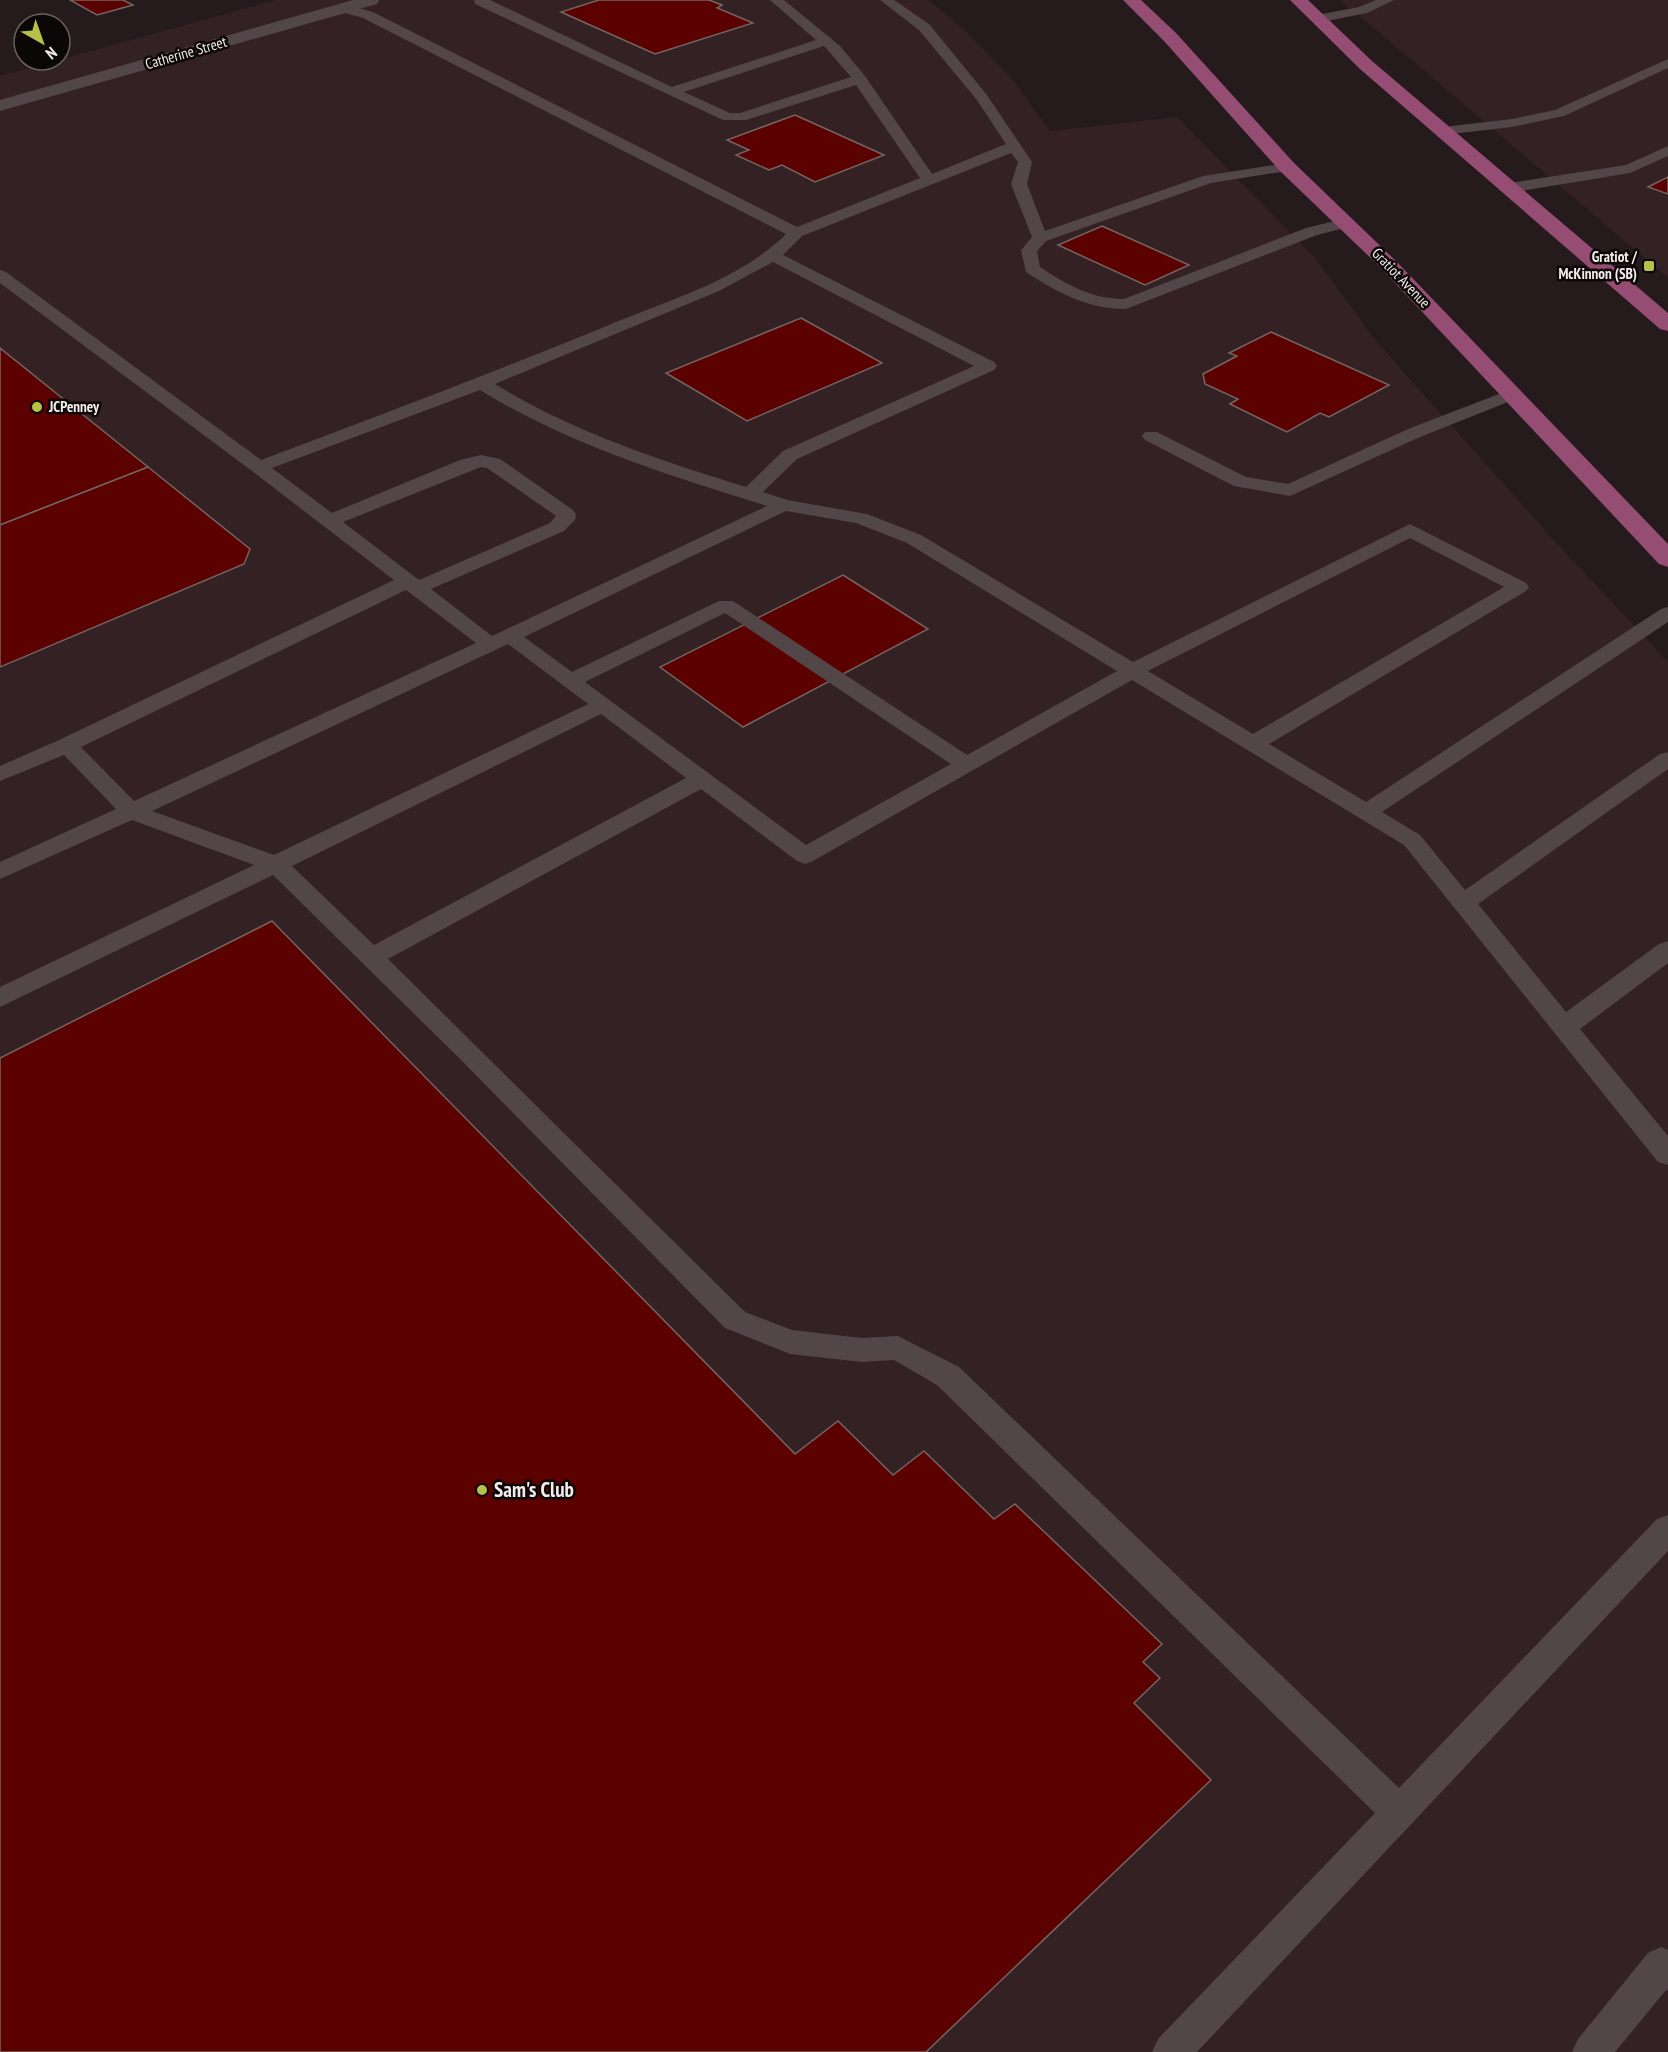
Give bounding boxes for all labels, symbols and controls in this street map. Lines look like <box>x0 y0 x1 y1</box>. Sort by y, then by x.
north arrow <box>12 12 72 72</box>
street label: Catherine Street <box>143 32 229 73</box>
text: N <box>42 43 61 64</box>
street label: Gratiot Avenue <box>1368 244 1435 312</box>
place label: Gratiot / McKinnon (SB) <box>1558 247 1638 283</box>
marker: Gratiot / McKinnon (SB) <box>1642 259 1656 273</box>
place label: JCPenney <box>48 397 100 416</box>
marker: JCPenney <box>30 400 44 414</box>
place label: Sam's Club <box>494 1476 574 1503</box>
marker: Sam's Club <box>475 1483 489 1497</box>

